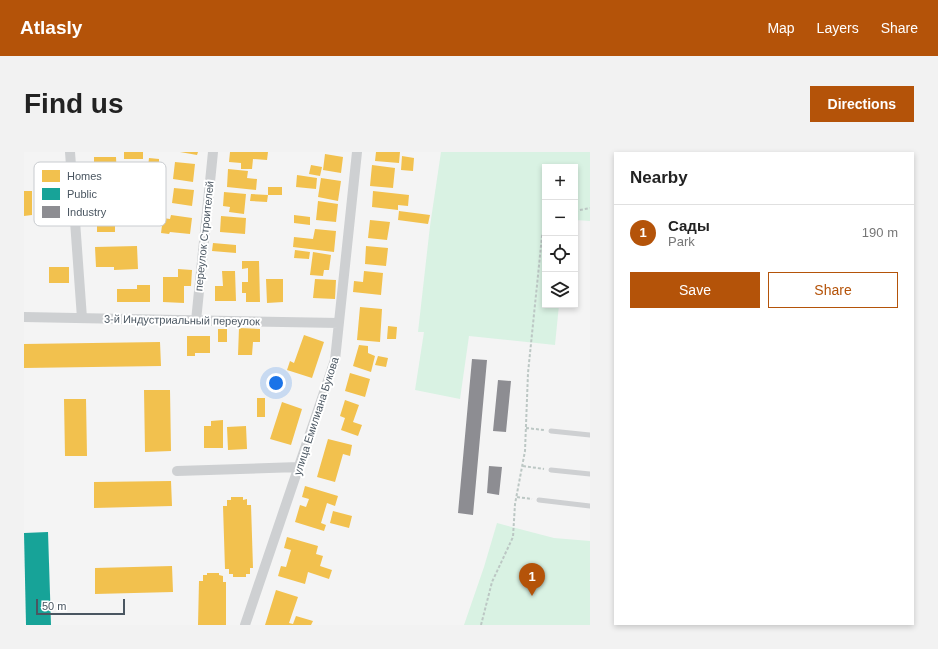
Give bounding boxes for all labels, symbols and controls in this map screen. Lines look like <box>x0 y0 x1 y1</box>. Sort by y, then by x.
text: Atlasly <box>20 17 82 38</box>
text: Map <box>767 20 795 36</box>
text: Layers <box>817 20 859 36</box>
text: Share <box>881 20 918 36</box>
button: Directions <box>810 86 914 122</box>
text: Find us <box>24 88 124 119</box>
legend <box>34 162 166 226</box>
map controls <box>542 164 578 308</box>
button: + <box>542 164 578 200</box>
text: Nearby <box>630 168 688 187</box>
text: Homes <box>67 170 102 182</box>
street label: переулок Строителей <box>192 180 216 292</box>
text: Public <box>67 188 97 200</box>
button: − <box>542 200 578 236</box>
text: Industry <box>67 206 107 218</box>
text: Сады <box>668 217 710 234</box>
text: 1 <box>639 225 647 240</box>
text: 190 m <box>862 225 898 240</box>
text: Park <box>668 234 695 249</box>
button: locate <box>542 236 578 272</box>
button: layers <box>542 272 578 308</box>
button: Save <box>630 272 760 308</box>
button: Share <box>768 272 898 308</box>
street label: 3-й Индустриальный переулок <box>104 313 260 327</box>
street label: улица Емилиана Букова <box>291 355 341 477</box>
your location <box>266 373 286 393</box>
pin: 1 <box>519 563 545 596</box>
scale bar <box>36 597 125 616</box>
text: 50 m <box>42 600 66 612</box>

